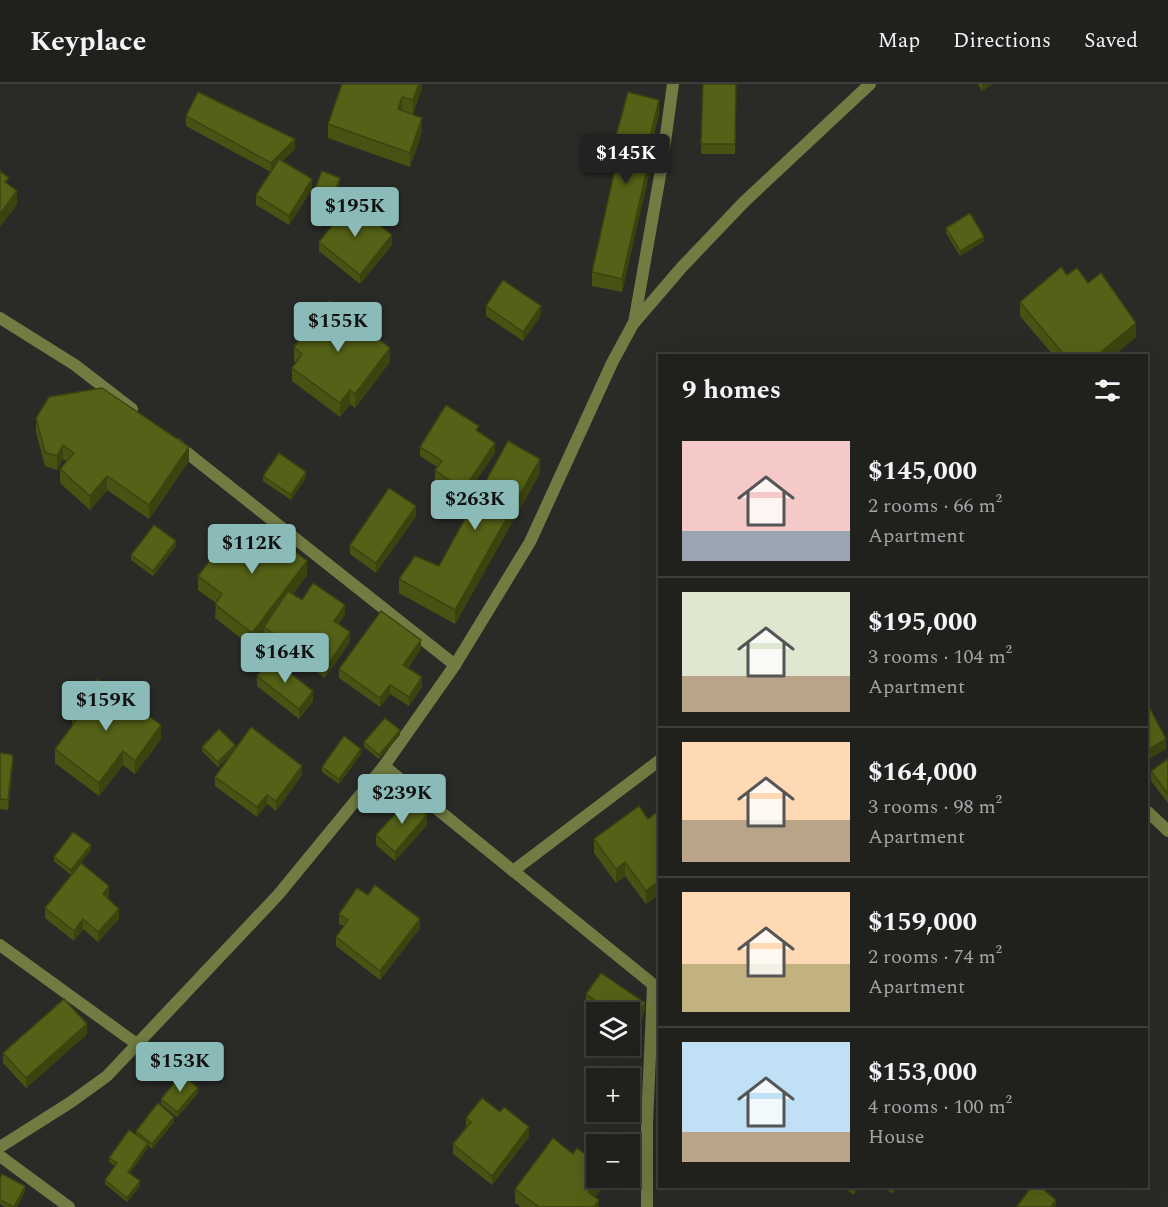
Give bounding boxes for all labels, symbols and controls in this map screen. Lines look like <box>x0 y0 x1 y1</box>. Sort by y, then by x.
text: Keyplace <box>30 20 146 63</box>
text: Map <box>878 25 920 57</box>
text: Directions <box>953 25 1051 57</box>
text: Saved <box>1084 25 1138 57</box>
pin: $145K <box>584 134 668 185</box>
text: $145K <box>596 138 656 168</box>
pin: $195K <box>313 187 397 238</box>
text: $195K <box>325 191 385 221</box>
pin: $155K <box>296 302 380 353</box>
text: $155K <box>308 306 368 336</box>
text: 9 homes <box>682 370 781 410</box>
icon: filters <box>1091 374 1124 407</box>
text: $145,000 <box>868 451 977 491</box>
icon: home <box>730 465 802 537</box>
pin: $263K <box>433 480 517 531</box>
text: $263K <box>445 484 505 514</box>
text: 2 rooms · 66 m² <box>868 491 1002 521</box>
text: Apartment <box>868 521 965 551</box>
pin: $112K <box>210 524 294 575</box>
text: $112K <box>222 528 282 558</box>
text: $195,000 <box>868 602 977 642</box>
icon: home <box>730 616 802 688</box>
pin: $164K <box>243 633 327 684</box>
text: $164K <box>255 637 315 667</box>
text: 3 rooms · 104 m² <box>868 642 1012 672</box>
text: Apartment <box>868 672 965 702</box>
pin: $159K <box>64 681 148 732</box>
text: $159K <box>76 685 136 715</box>
text: $164,000 <box>868 752 977 792</box>
icon: home <box>730 766 802 838</box>
pin: $239K <box>360 774 444 825</box>
text: $239K <box>372 778 432 808</box>
text: 3 rooms · 98 m² <box>868 792 1002 822</box>
text: Apartment <box>868 822 965 852</box>
text: $159,000 <box>868 902 977 942</box>
icon: home <box>730 916 802 988</box>
text: 2 rooms · 74 m² <box>868 942 1002 972</box>
text: Apartment <box>868 972 965 1002</box>
map controls <box>586 1002 640 1188</box>
button: layers <box>586 1002 640 1056</box>
pin: $153K <box>138 1042 222 1093</box>
text: $153K <box>150 1046 210 1076</box>
text: $153,000 <box>868 1052 977 1092</box>
icon: home <box>730 1066 802 1138</box>
button: + <box>586 1068 640 1122</box>
text: 4 rooms · 100 m² <box>868 1092 1012 1122</box>
text: House <box>868 1122 925 1152</box>
button: − <box>586 1134 640 1188</box>

